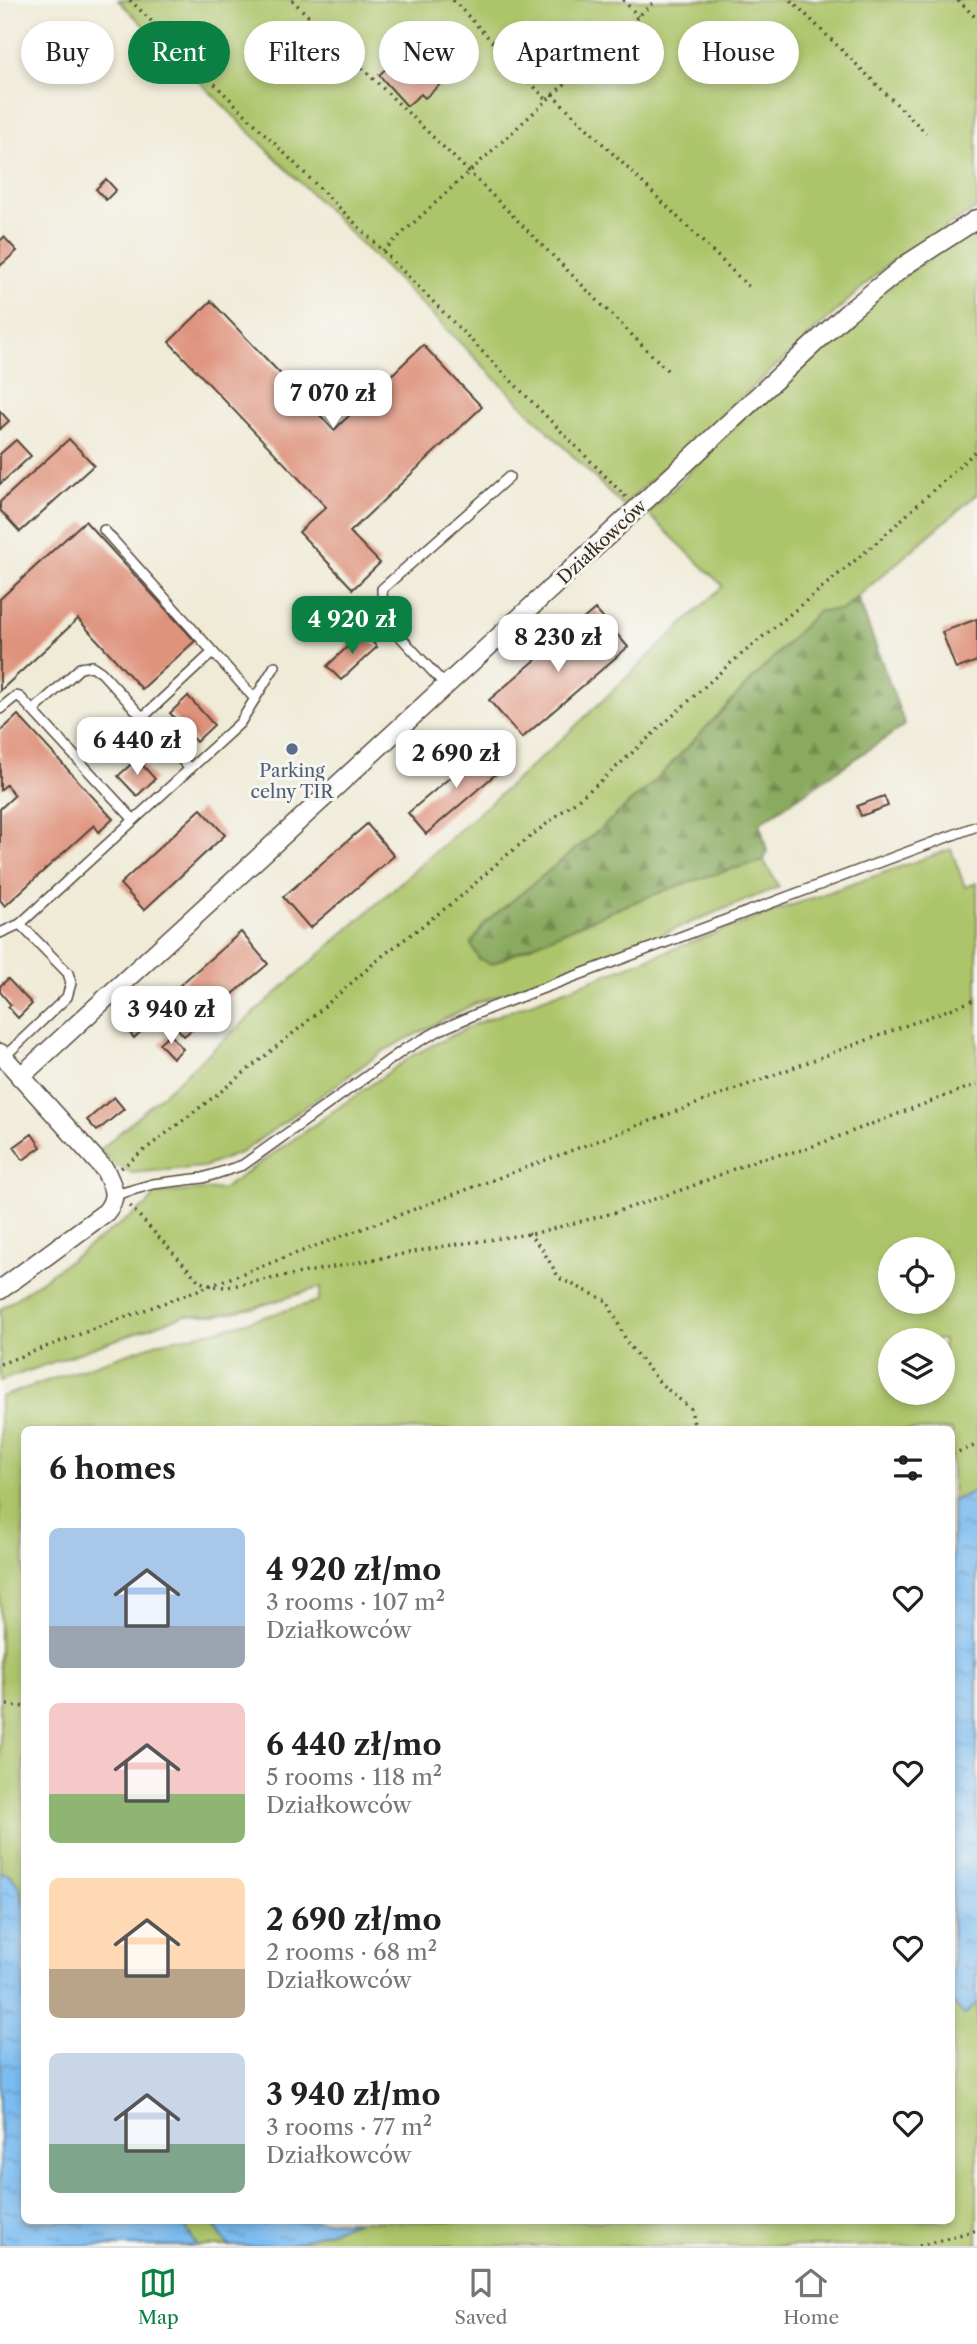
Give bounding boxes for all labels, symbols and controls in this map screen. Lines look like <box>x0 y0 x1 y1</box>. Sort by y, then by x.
chip: Buy <box>21 21 114 84</box>
chip: Rent <box>128 21 230 84</box>
chip: Filters <box>244 21 365 84</box>
chip: New <box>379 21 479 84</box>
chip: Apartment <box>493 21 664 84</box>
chip: House <box>678 21 799 84</box>
pin: 7 070 zł <box>261 370 405 430</box>
text: 7 070 zł <box>290 379 376 407</box>
street label: Działkowców <box>553 494 652 589</box>
pin: 4 920 zł <box>280 596 424 656</box>
text: 4 920 zł <box>308 605 396 633</box>
pin: 8 230 zł <box>486 614 630 674</box>
text: 8 230 zł <box>514 623 602 651</box>
pin: 6 440 zł <box>65 718 209 777</box>
text: 6 440 zł <box>93 726 181 754</box>
pin: 2 690 zł <box>384 730 528 790</box>
text: 2 690 zł <box>412 739 500 767</box>
marker: Parking celny TIR <box>284 741 300 757</box>
place label: Parking celny TIR <box>251 760 334 803</box>
pin: 3 940 zł <box>99 986 243 1046</box>
text: 3 940 zł <box>127 995 215 1023</box>
map controls <box>878 1237 955 1405</box>
button: locate <box>878 1237 955 1314</box>
button: layers <box>878 1328 955 1405</box>
icon: filters <box>889 1449 927 1487</box>
text: 6 homes <box>49 1450 176 1487</box>
text: 4 920 zł/mo <box>266 1551 441 1588</box>
icon: home <box>105 1556 189 1640</box>
icon: heart <box>889 1579 927 1617</box>
text: 3 rooms · 107 m² <box>266 1588 445 1616</box>
text: Działkowców <box>266 1616 411 1644</box>
text: 6 440 zł/mo <box>266 1726 441 1763</box>
icon: home <box>105 1731 189 1815</box>
icon: heart <box>889 1754 927 1792</box>
text: 5 rooms · 118 m² <box>266 1763 442 1791</box>
text: Działkowców <box>266 1791 411 1819</box>
text: 2 690 zł/mo <box>266 1901 442 1938</box>
icon: home <box>105 1906 189 1990</box>
icon: heart <box>889 1929 927 1967</box>
text: 2 rooms · 68 m² <box>266 1938 437 1966</box>
text: Działkowców <box>266 1966 411 1994</box>
text: 3 940 zł/mo <box>266 2076 441 2113</box>
icon: home <box>105 2081 189 2165</box>
icon: heart <box>889 2104 927 2142</box>
text: 3 rooms · 77 m² <box>266 2113 432 2141</box>
text: Działkowców <box>266 2141 411 2169</box>
tab: Map <box>138 2264 179 2329</box>
tab: Saved <box>455 2264 507 2329</box>
tab: Home <box>783 2264 839 2329</box>

